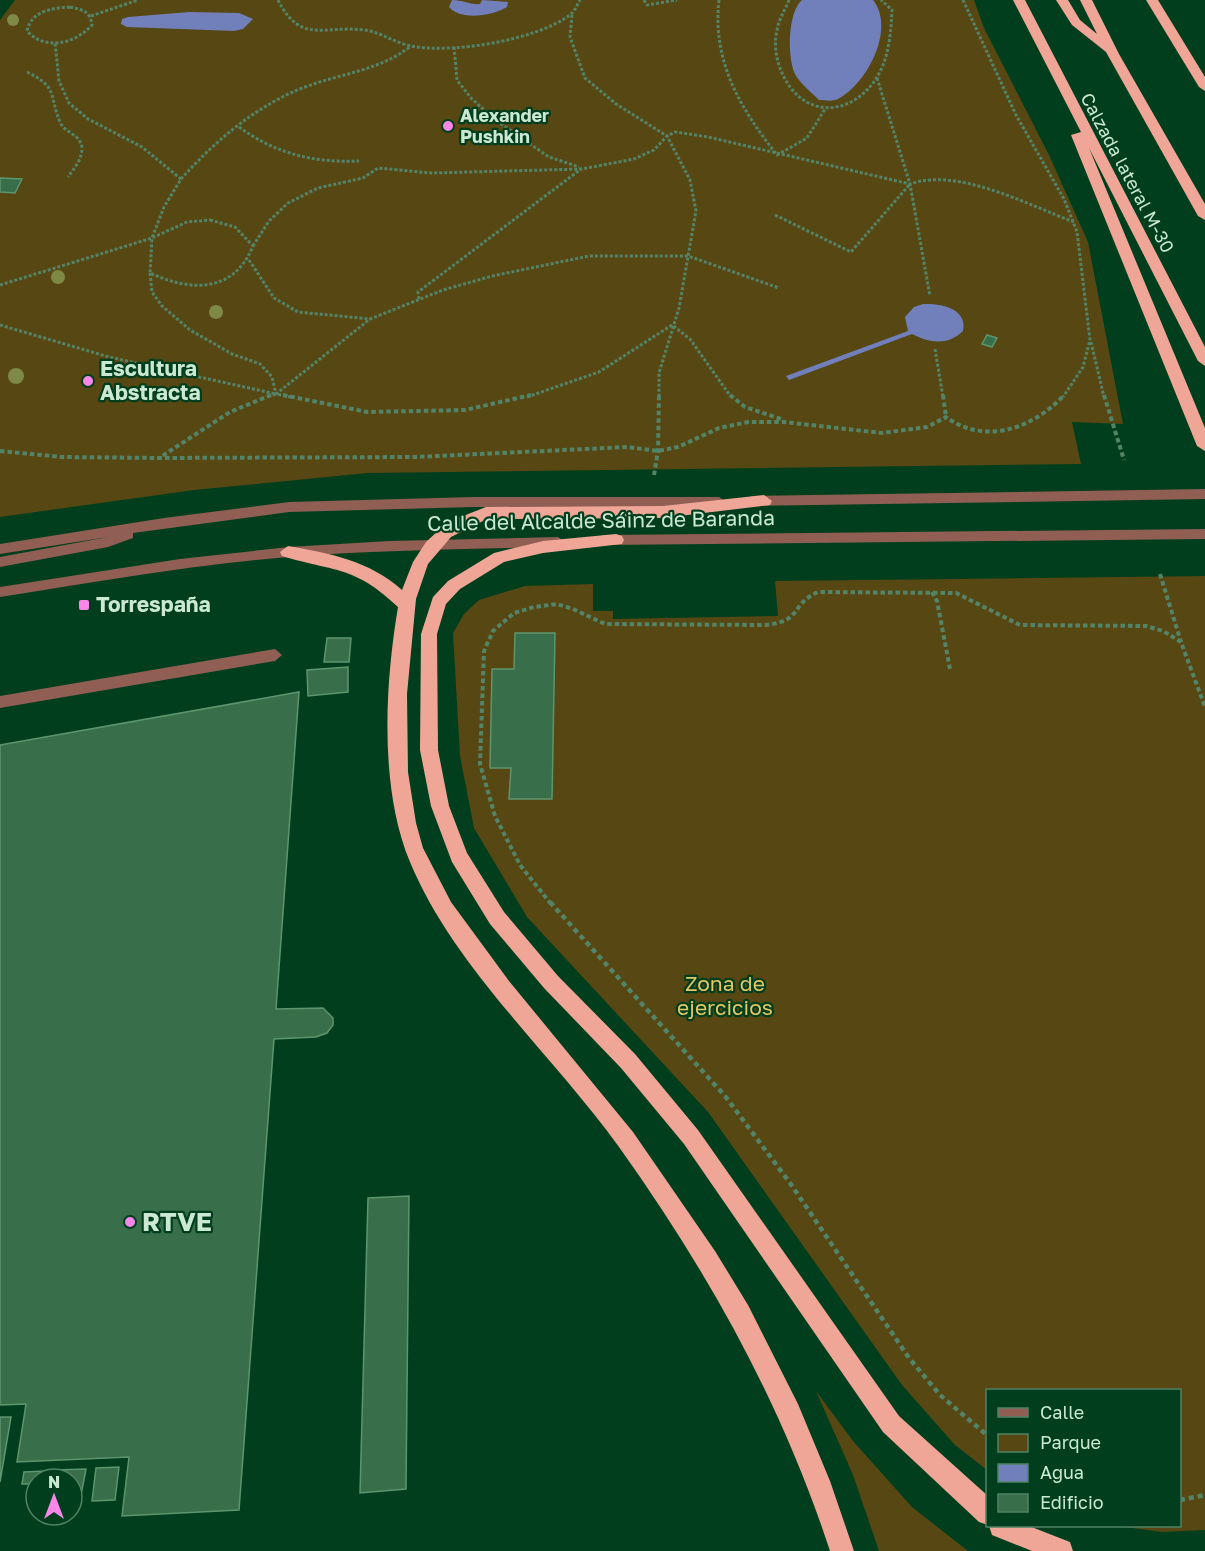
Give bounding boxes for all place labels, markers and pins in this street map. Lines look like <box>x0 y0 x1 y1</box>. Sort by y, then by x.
place label: Alexander Pushkin <box>460 104 549 147</box>
marker: Alexander Pushkin <box>441 119 455 133</box>
place label: Escultura Abstracta <box>100 355 201 405</box>
marker: Escultura Abstracta <box>81 374 95 388</box>
place label: Torrespaña <box>96 591 211 617</box>
marker: Torrespaña <box>77 598 91 612</box>
place label: RTVE <box>142 1206 212 1237</box>
marker: RTVE <box>123 1215 137 1229</box>

